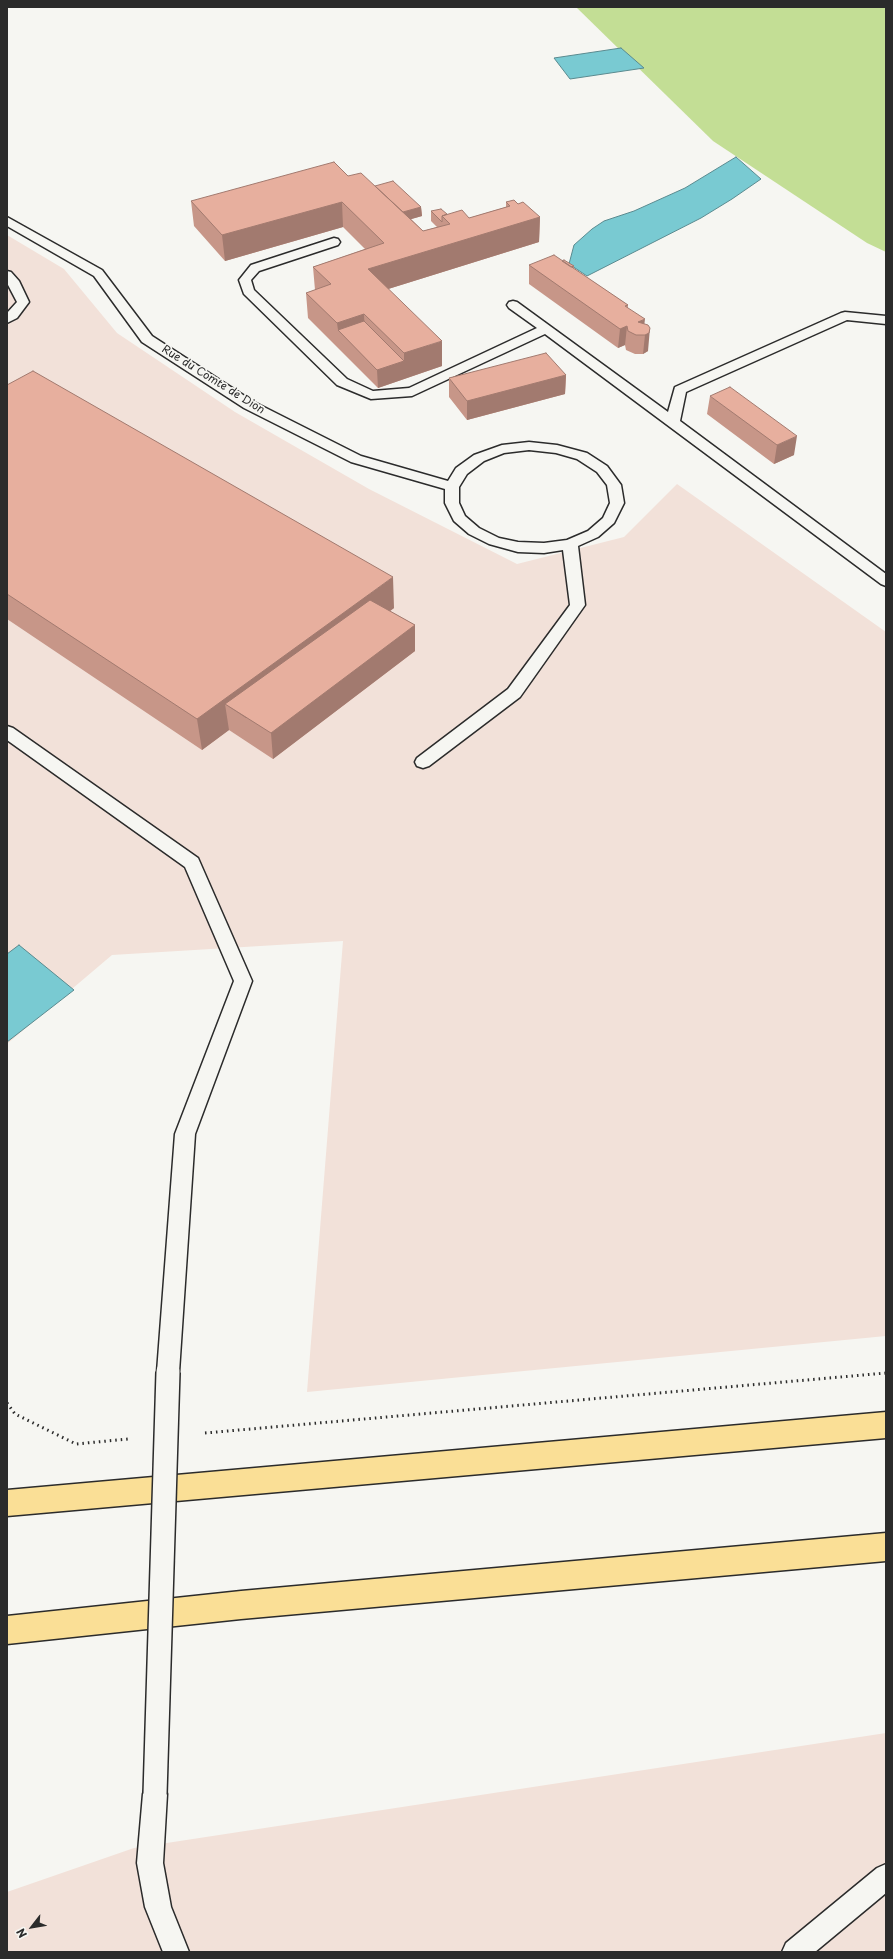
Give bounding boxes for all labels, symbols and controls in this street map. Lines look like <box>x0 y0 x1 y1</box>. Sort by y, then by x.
street label: Rue du Comte de Dion <box>159 343 267 417</box>
north arrow <box>12 1907 52 1947</box>
text: N <box>12 1925 31 1942</box>

